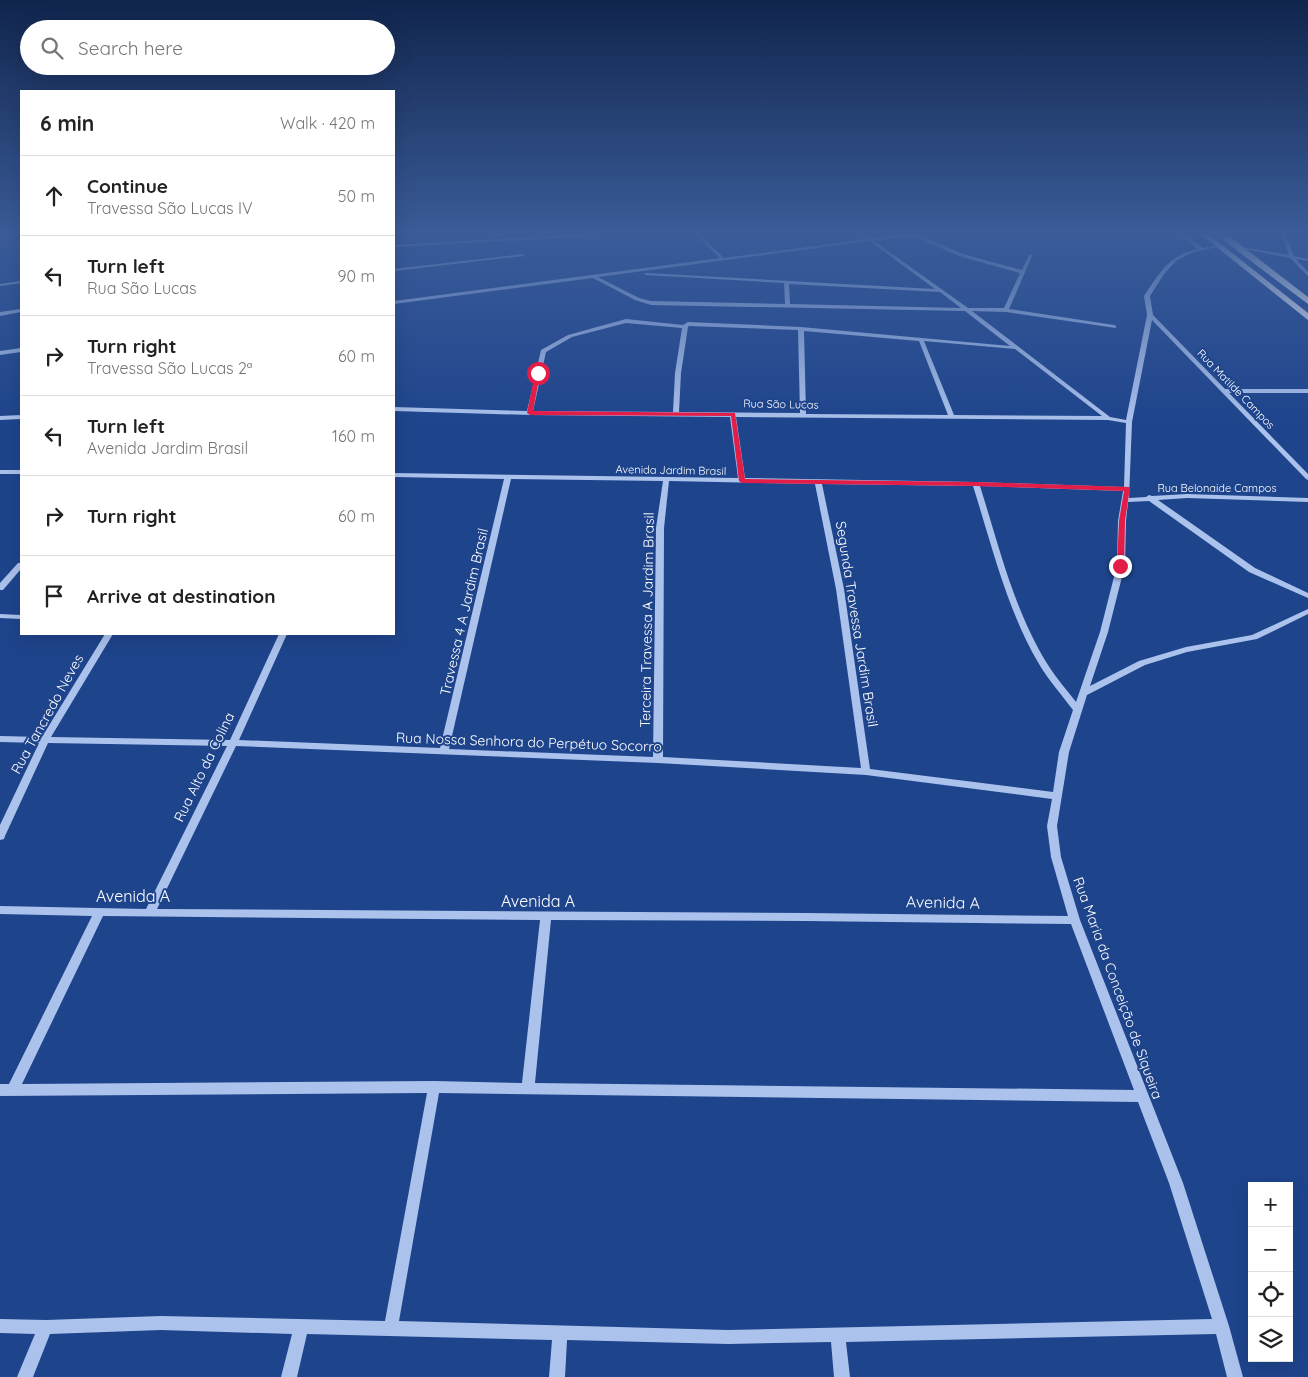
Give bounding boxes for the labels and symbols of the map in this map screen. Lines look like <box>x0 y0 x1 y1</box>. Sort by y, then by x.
street label: Rua Matilde Campos <box>1194 346 1278 432</box>
route start <box>527 362 550 385</box>
street label: Rua São Lucas <box>743 396 819 412</box>
street label: Avenida Jardim Brasil <box>615 462 727 478</box>
street label: Rua Belonaide Campos <box>1157 481 1277 495</box>
street label: Terceira Travessa A Jardim Brasil <box>636 512 658 728</box>
street label: Segunda Travessa Jardim Brasil <box>832 520 882 728</box>
street label: Travessa 4 A Jardim Brasil <box>436 527 492 697</box>
route end <box>1109 555 1132 578</box>
street label: Rua Tancredo Neves <box>7 651 87 777</box>
street label: Rua Alto da Colina <box>170 709 238 825</box>
street label: Rua Nossa Senhora do Perpétuo Socorro <box>396 728 662 756</box>
street label: Rua Maria da Conceição de Siqueira <box>1069 874 1167 1102</box>
street label: Avenida A <box>96 886 170 906</box>
street label: Avenida A <box>501 891 575 911</box>
street label: Avenida A <box>906 891 980 913</box>

